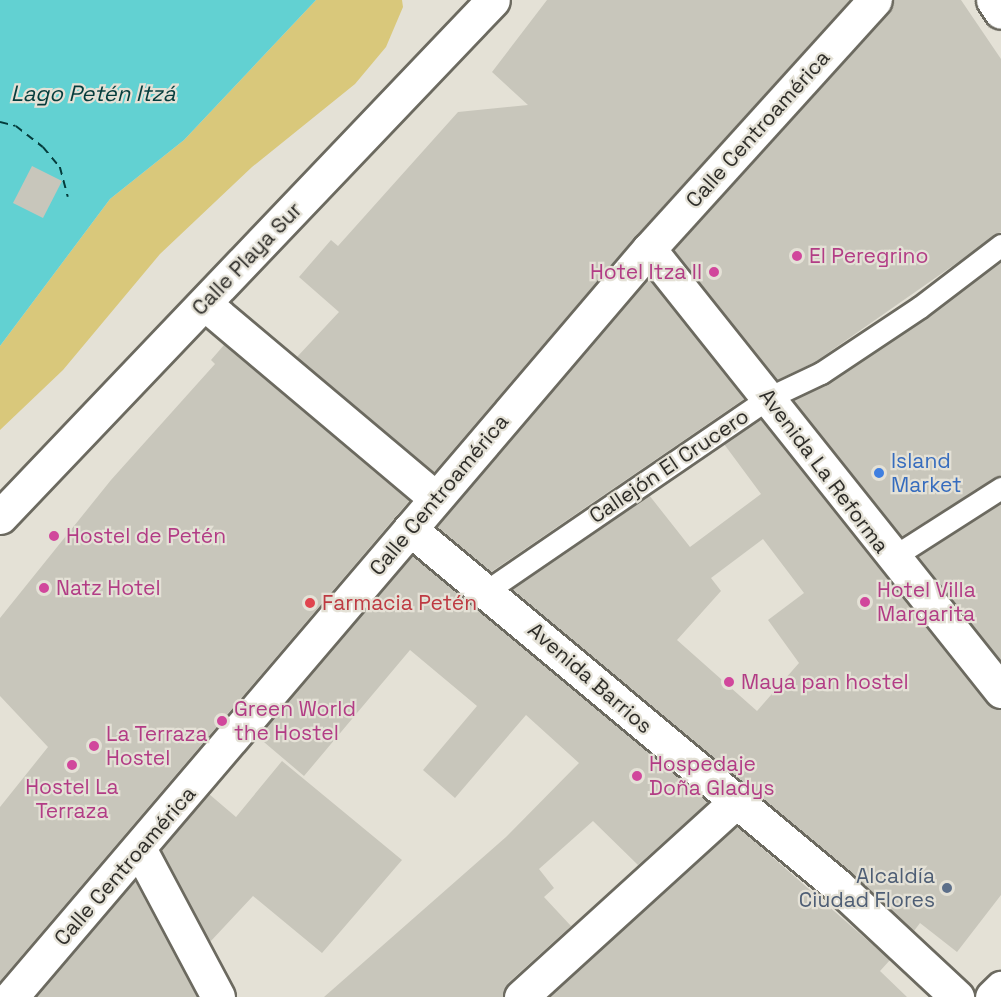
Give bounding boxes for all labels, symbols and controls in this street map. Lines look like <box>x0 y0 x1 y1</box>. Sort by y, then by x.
street label: Calle Centroamérica <box>681 45 835 213</box>
water label: Lago Petén Itzá <box>11 81 175 107</box>
street label: Calle Playa Sur <box>187 197 307 321</box>
place label: El Peregrino <box>809 243 928 269</box>
marker: El Peregrino <box>790 249 804 263</box>
place label: Hotel Itza II <box>590 259 702 285</box>
marker: Hotel Itza II <box>707 265 721 279</box>
street label: Avenida La Reforma <box>754 384 894 558</box>
street label: Callejón El Crucero <box>585 403 753 529</box>
street label: Calle Centroamérica <box>364 409 514 581</box>
place label: Island Market <box>891 448 962 498</box>
marker: Island Market <box>872 466 886 480</box>
place label: Hostel de Petén <box>66 523 226 549</box>
marker: Hostel de Petén <box>47 529 61 543</box>
place label: Natz Hotel <box>56 575 161 601</box>
place label: Hotel Villa Margarita <box>877 577 976 627</box>
marker: Natz Hotel <box>37 581 51 595</box>
place label: Farmacia Petén <box>322 590 477 616</box>
marker: Hotel Villa Margarita <box>858 595 872 609</box>
marker: Farmacia Petén <box>303 596 317 610</box>
street label: Avenida Barrios <box>523 617 657 739</box>
place label: Maya pan hostel <box>741 669 909 695</box>
marker: Maya pan hostel <box>722 675 736 689</box>
place label: Green World the Hostel <box>234 696 356 746</box>
marker: Green World the Hostel <box>215 714 229 728</box>
place label: La Terraza Hostel <box>106 721 208 771</box>
marker: La Terraza Hostel <box>87 739 101 753</box>
place label: Hospedaje Doña Gladys <box>649 751 774 801</box>
marker: Hostel La Terraza <box>65 758 79 772</box>
marker: Hospedaje Doña Gladys <box>630 769 644 783</box>
place label: Hostel La Terraza <box>25 774 119 824</box>
street label: Calle Centroamérica <box>49 781 201 951</box>
place label: Alcaldía Ciudad Flores <box>799 863 935 913</box>
marker: Alcaldía Ciudad Flores <box>940 881 954 895</box>

